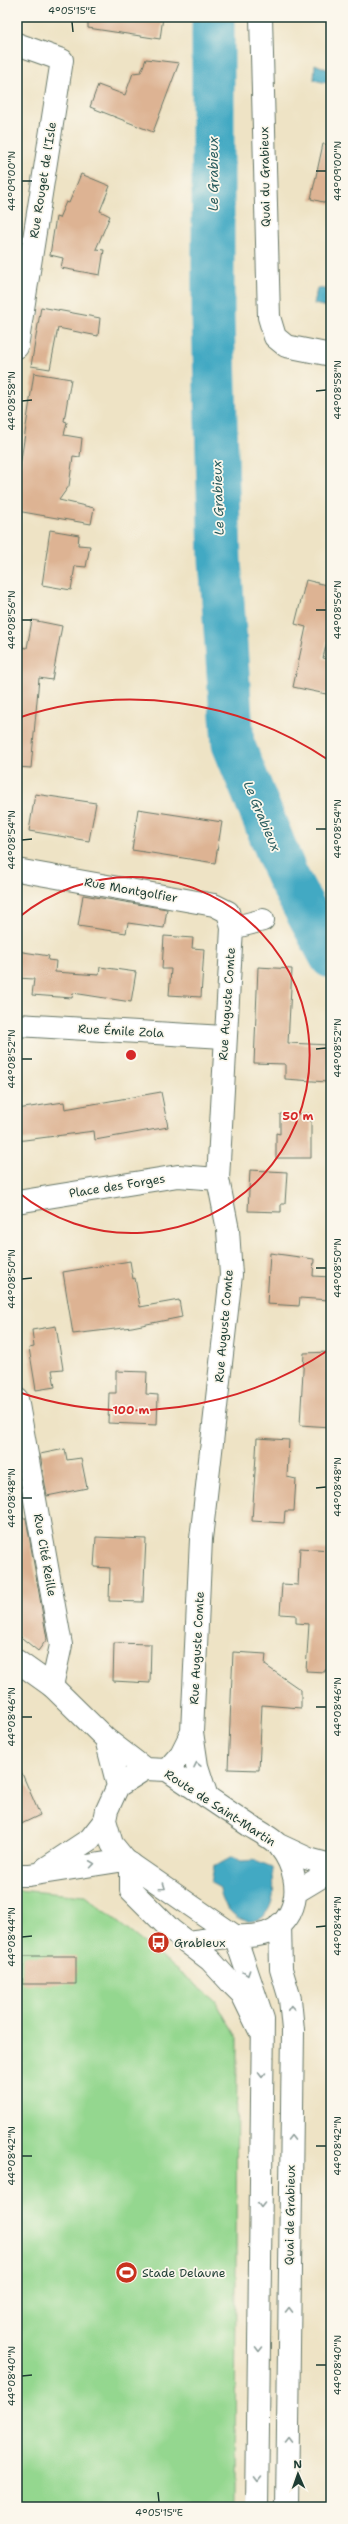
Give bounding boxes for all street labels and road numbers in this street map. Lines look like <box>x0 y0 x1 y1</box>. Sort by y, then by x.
street label: Rue Rouget de l'Isle <box>26 120 60 239</box>
street label: Quai du Grabieux <box>256 127 274 227</box>
street label: Rue Montgolfier <box>83 874 179 906</box>
street label: Rue Auguste Comte <box>215 947 239 1061</box>
street label: Rue Émile Zola <box>78 1021 165 1041</box>
street label: Place des Forges <box>68 1170 166 1202</box>
street label: Rue Auguste Comte <box>211 1269 237 1383</box>
street label: Rue Cité Reille <box>30 1512 60 1598</box>
street label: Rue Auguste Comte <box>186 1591 208 1705</box>
street label: Route de Saint-Martin <box>161 1766 279 1850</box>
street label: Quai de Grabieux <box>281 2165 299 2265</box>

